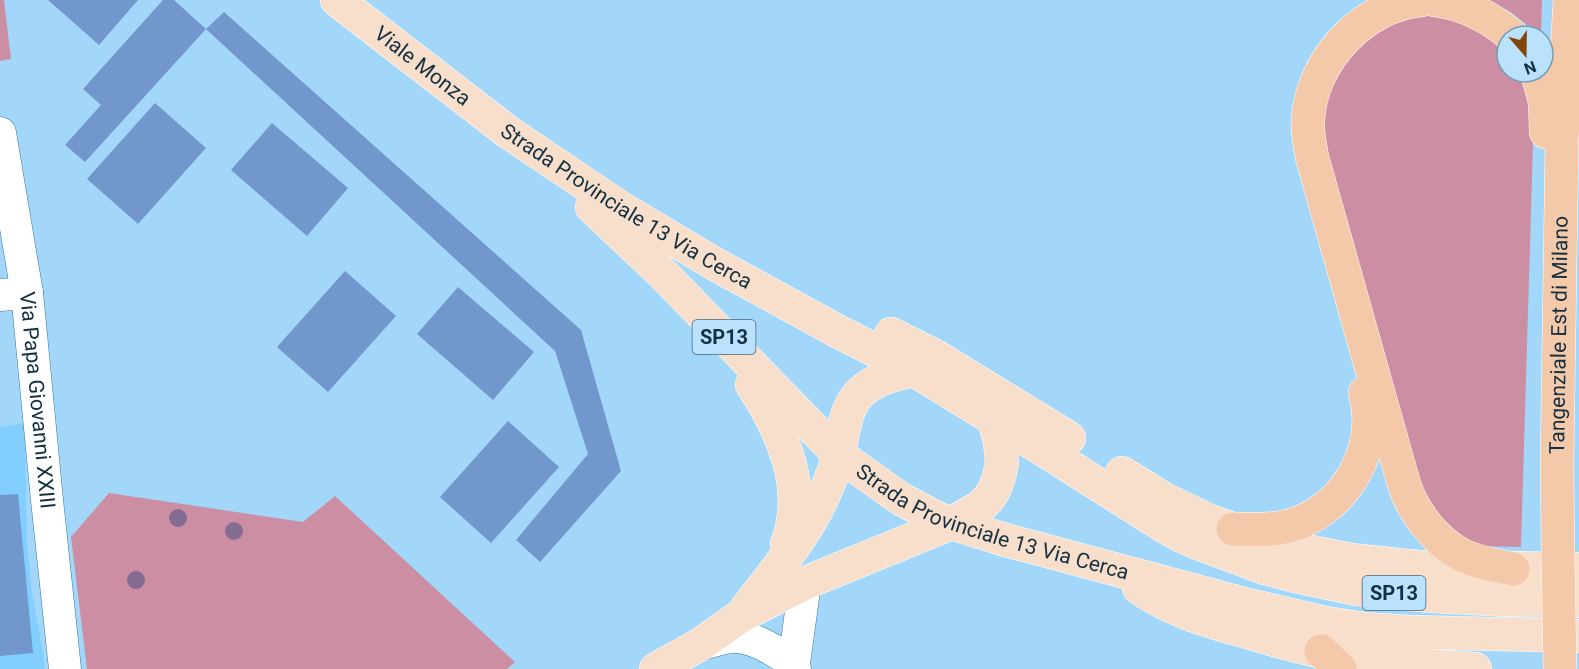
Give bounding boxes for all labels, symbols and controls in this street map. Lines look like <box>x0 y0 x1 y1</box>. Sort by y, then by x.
street label: Viale Monza <box>370 21 475 111</box>
north arrow <box>1495 24 1555 84</box>
text: N <box>1521 57 1539 78</box>
street label: Strada Provinciale 13 Via Cerca <box>496 119 756 294</box>
street label: Tangenziale Est di Milano <box>1545 216 1573 454</box>
street label: Via Papa Giovanni XXIII <box>15 291 60 510</box>
road number: SP13 <box>692 320 756 354</box>
street label: Strada Provinciale 13 Via Cerca <box>852 459 1132 585</box>
road number: SP13 <box>1362 576 1426 610</box>

